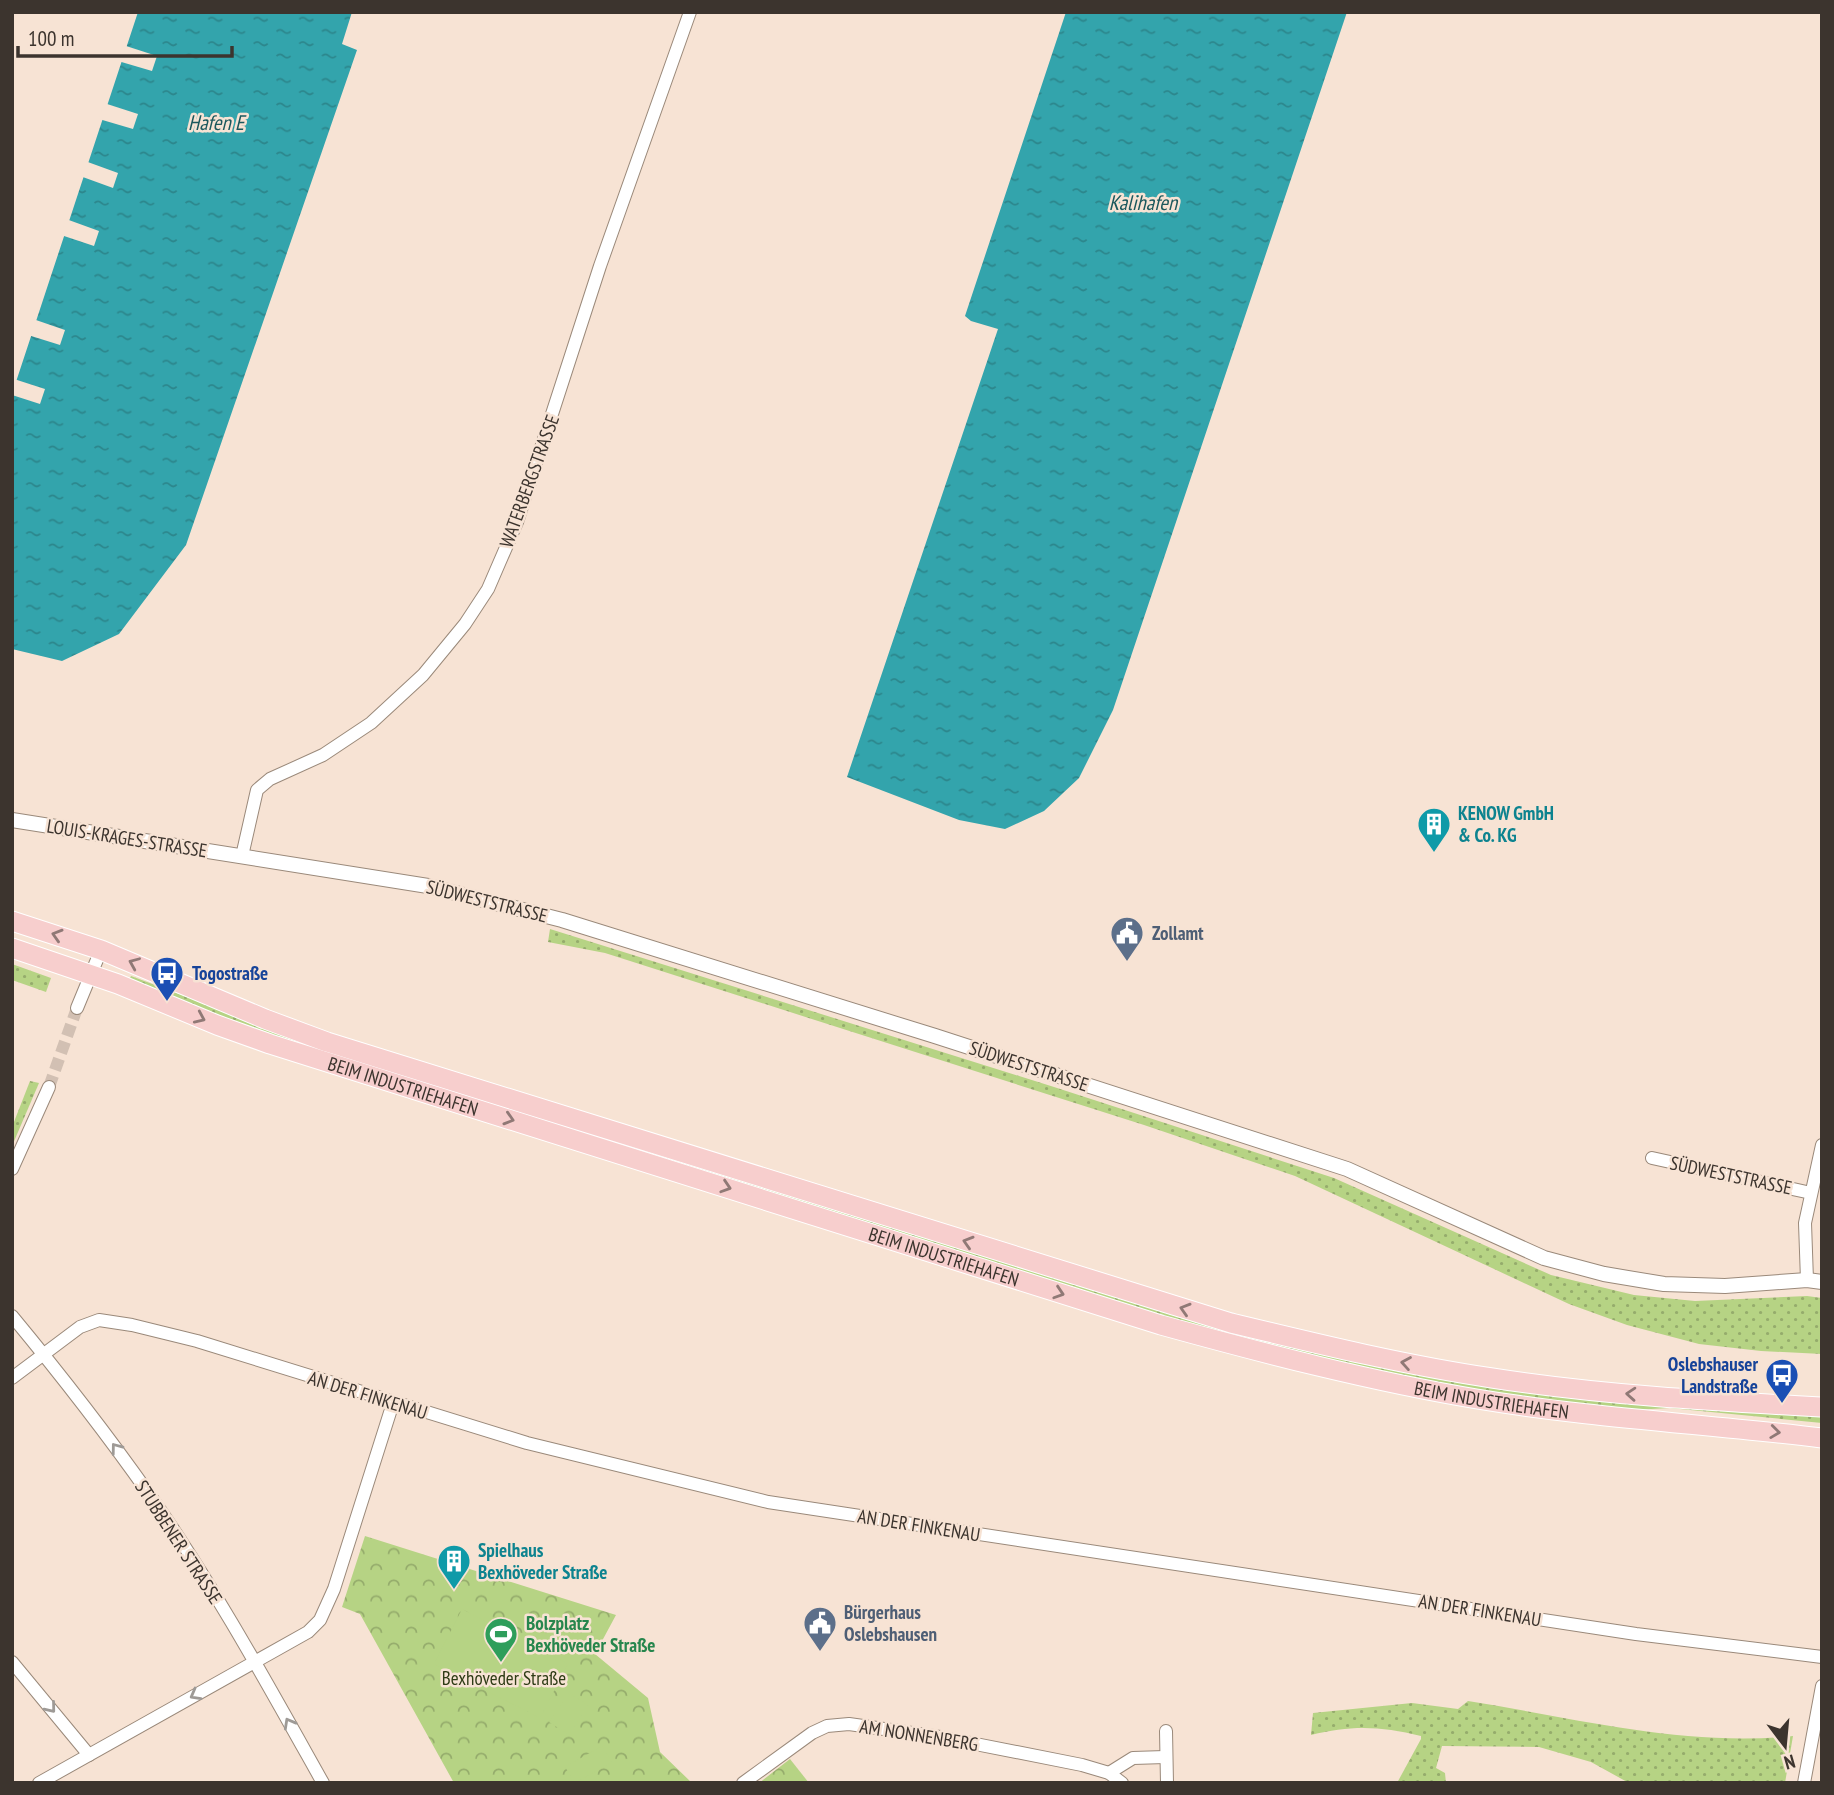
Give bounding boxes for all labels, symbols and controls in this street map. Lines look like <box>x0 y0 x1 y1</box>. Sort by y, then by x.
scale bar <box>18 14 231 58</box>
text: 100 m <box>28 25 74 52</box>
water label: Hafen E <box>188 109 247 136</box>
water label: Kalihafen <box>1109 189 1179 216</box>
street label: WATERBERGSTRASSE <box>494 411 564 551</box>
place label: KENOW GmbH & Co. KG <box>1458 801 1554 847</box>
building icon: KENOW GmbH & Co. KG <box>1415 805 1453 854</box>
street label: LOUIS-KRAGES-STRASSE <box>45 813 209 863</box>
street label: SÜDWESTSTRASSE <box>424 874 550 928</box>
public building icon: Zollamt <box>1108 914 1146 963</box>
place label: Zollamt <box>1152 921 1204 945</box>
one-way arrow <box>51 929 63 944</box>
bus stop icon: Togostraße <box>148 954 186 1003</box>
one-way arrow <box>129 958 141 972</box>
place label: Togostraße <box>192 961 268 985</box>
one-way arrow <box>192 1010 205 1024</box>
street label: SÜDWESTSTRASSE <box>966 1035 1092 1097</box>
street label: BEIM INDUSTRIEHAFEN <box>325 1051 481 1121</box>
one-way arrow <box>502 1111 514 1125</box>
street label: SÜDWESTSTRASSE <box>1668 1150 1794 1200</box>
one-way arrow <box>719 1179 731 1194</box>
street label: BEIM INDUSTRIEHAFEN <box>866 1222 1022 1291</box>
one-way arrow <box>962 1236 975 1250</box>
one-way arrow <box>1053 1285 1065 1299</box>
one-way arrow <box>1180 1303 1192 1318</box>
place label: Oslebshauser Landstraße <box>1668 1352 1758 1398</box>
one-way arrow <box>1400 1356 1412 1371</box>
bus stop icon: Oslebshauser Landstraße <box>1763 1356 1801 1405</box>
street label: AN DER FINKENAU <box>305 1365 431 1425</box>
street label: BEIM INDUSTRIEHAFEN <box>1412 1376 1570 1424</box>
one-way arrow <box>1626 1387 1637 1402</box>
one-way arrow <box>1769 1424 1781 1439</box>
one-way arrow <box>111 1444 124 1456</box>
street label: STUBBENER STRASSE <box>130 1476 228 1608</box>
street label: AN DER FINKENAU <box>856 1503 982 1547</box>
place label: Spielhaus Bexhöveder Straße <box>478 1538 608 1584</box>
building icon: Spielhaus Bexhöveder Straße <box>435 1542 473 1591</box>
street label: AN DER FINKENAU <box>1417 1588 1543 1632</box>
place label: Bürgerhaus Oslebshausen <box>844 1600 937 1646</box>
public building icon: Bürgerhaus Oslebshausen <box>801 1604 839 1653</box>
place label: Bolzplatz Bexhöveder Straße <box>526 1611 656 1657</box>
sports icon: Bolzplatz Bexhöveder Straße <box>482 1615 520 1664</box>
park label: Bexhöveder Straße <box>442 1666 566 1690</box>
one-way arrow <box>190 1687 202 1700</box>
one-way arrow <box>43 1701 56 1713</box>
north arrow <box>1750 1711 1820 1781</box>
street label: AM NONNENBERG <box>858 1714 980 1756</box>
one-way arrow <box>284 1718 297 1731</box>
text: N <box>1781 1749 1798 1775</box>

